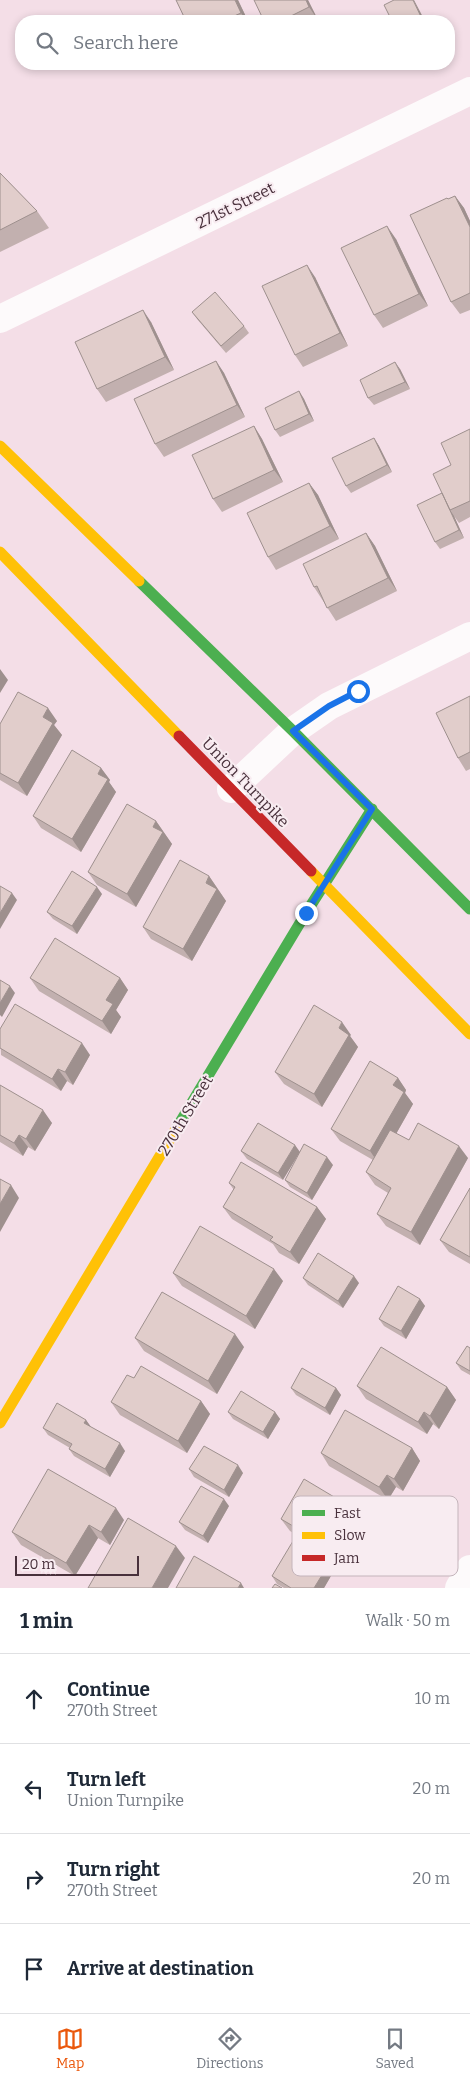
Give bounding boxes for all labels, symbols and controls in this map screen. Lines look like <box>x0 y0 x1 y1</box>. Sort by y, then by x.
search box <box>15 15 455 70</box>
icon: search <box>33 29 61 57</box>
text: Search here <box>73 31 178 54</box>
street label: 271st Street <box>193 178 278 233</box>
route start <box>347 680 370 703</box>
street label: Union Turnpike <box>198 734 293 831</box>
route end <box>295 902 318 925</box>
street label: 270th Street <box>154 1071 217 1159</box>
legend <box>292 1496 458 1576</box>
text: Fast <box>334 1505 361 1522</box>
text: Slow <box>334 1527 366 1544</box>
text: Jam <box>333 1550 360 1567</box>
scale bar <box>15 1553 139 1576</box>
text: 20 m <box>22 1556 55 1573</box>
text: 1 min <box>20 1608 73 1634</box>
text: Walk · 50 m <box>365 1611 450 1630</box>
text: Continue <box>67 1678 150 1701</box>
icon: ahead <box>20 1685 48 1713</box>
text: 10 m <box>415 1689 450 1708</box>
text: 270th Street <box>67 1701 158 1720</box>
text: Turn left <box>67 1768 146 1791</box>
icon: left <box>20 1775 48 1803</box>
text: 20 m <box>413 1779 450 1798</box>
text: Union Turnpike <box>67 1791 184 1810</box>
text: Turn right <box>67 1858 160 1881</box>
icon: right <box>20 1865 48 1893</box>
text: 20 m <box>413 1869 450 1888</box>
text: 270th Street <box>67 1881 158 1900</box>
icon: arrive <box>20 1955 48 1983</box>
text: Arrive at destination <box>67 1957 254 1980</box>
tab: Map <box>56 2025 84 2072</box>
tab: Directions <box>196 2025 264 2072</box>
tab: Saved <box>376 2025 414 2072</box>

